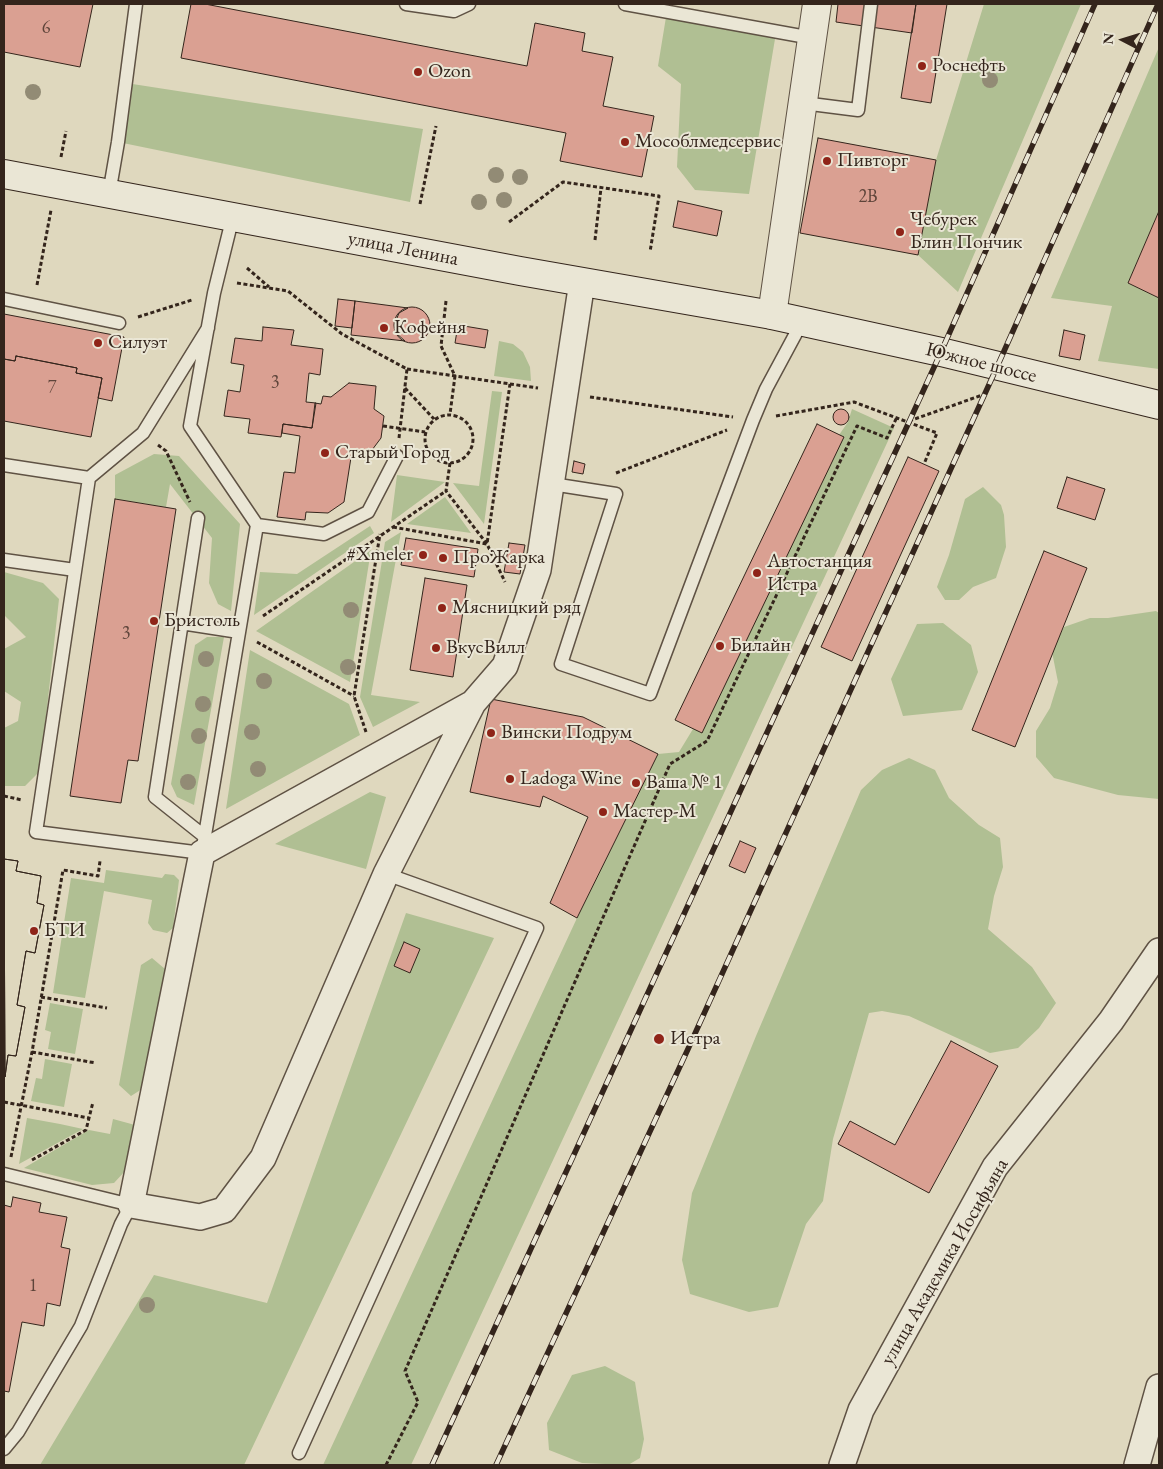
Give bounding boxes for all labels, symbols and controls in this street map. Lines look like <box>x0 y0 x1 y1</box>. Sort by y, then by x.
north arrow <box>1098 15 1148 65</box>
house number: 6 <box>42 17 50 39</box>
text: N <box>1099 32 1118 45</box>
place label: Роснефть <box>932 54 1006 78</box>
place label: Ozon <box>428 60 471 84</box>
marker: Роснефть <box>916 60 928 72</box>
marker: Ozon <box>412 66 424 78</box>
place label: Мособлмедсервис <box>635 130 781 154</box>
marker: Мособлмедсервис <box>619 136 631 148</box>
place label: Пивторг <box>837 149 908 173</box>
marker: Пивторг <box>821 155 833 167</box>
house number: 2В <box>858 186 878 208</box>
place label: Чебурек Блин Пончик <box>910 208 1022 255</box>
marker: Чебурек Блин Пончик <box>894 226 906 238</box>
street label: улица Ленина <box>346 227 460 271</box>
place label: Кофейня <box>394 316 466 340</box>
marker: Кофейня <box>378 322 390 334</box>
place label: Силуэт <box>108 331 167 355</box>
marker: Силуэт <box>92 337 104 349</box>
street label: Южное шоссе <box>923 338 1039 388</box>
house number: 3 <box>271 372 279 394</box>
house number: 7 <box>48 377 56 399</box>
place label: Старый Город <box>335 441 450 465</box>
marker: Старый Город <box>319 447 331 459</box>
place label: #Xmeler <box>347 543 413 567</box>
place label: ПроЖарка <box>453 546 545 570</box>
marker: #Xmeler <box>417 549 429 561</box>
place label: Автостанция Истра <box>767 550 872 597</box>
marker: ПроЖарка <box>437 552 449 564</box>
marker: Автостанция Истра <box>751 567 763 579</box>
place label: Мясницкий ряд <box>452 596 581 620</box>
marker: Мясницкий ряд <box>436 602 448 614</box>
place label: Бристоль <box>164 609 240 633</box>
marker: Бристоль <box>148 615 160 627</box>
house number: 3 <box>122 623 130 645</box>
place label: Билайн <box>730 634 791 658</box>
place label: ВкусВилл <box>446 636 525 660</box>
marker: Билайн <box>714 640 726 652</box>
marker: ВкусВилл <box>430 642 442 654</box>
place label: Вински Подрум <box>501 721 632 745</box>
marker: Вински Подрум <box>485 727 497 739</box>
place label: Ladoga Wine <box>520 767 622 791</box>
place label: Ваша № 1 <box>646 771 722 795</box>
marker: Ladoga Wine <box>504 773 516 785</box>
marker: Ваша № 1 <box>630 777 642 789</box>
place label: Мастер-М <box>613 800 697 824</box>
marker: Мастер-М <box>597 806 609 818</box>
place label: БТИ <box>44 919 85 943</box>
marker: БТИ <box>28 925 40 937</box>
place label: Истра <box>670 1027 720 1051</box>
marker: Истра <box>652 1032 666 1046</box>
street label: улица Академика Иосифьяна <box>876 1154 1014 1370</box>
house number: 1 <box>29 1275 37 1297</box>

